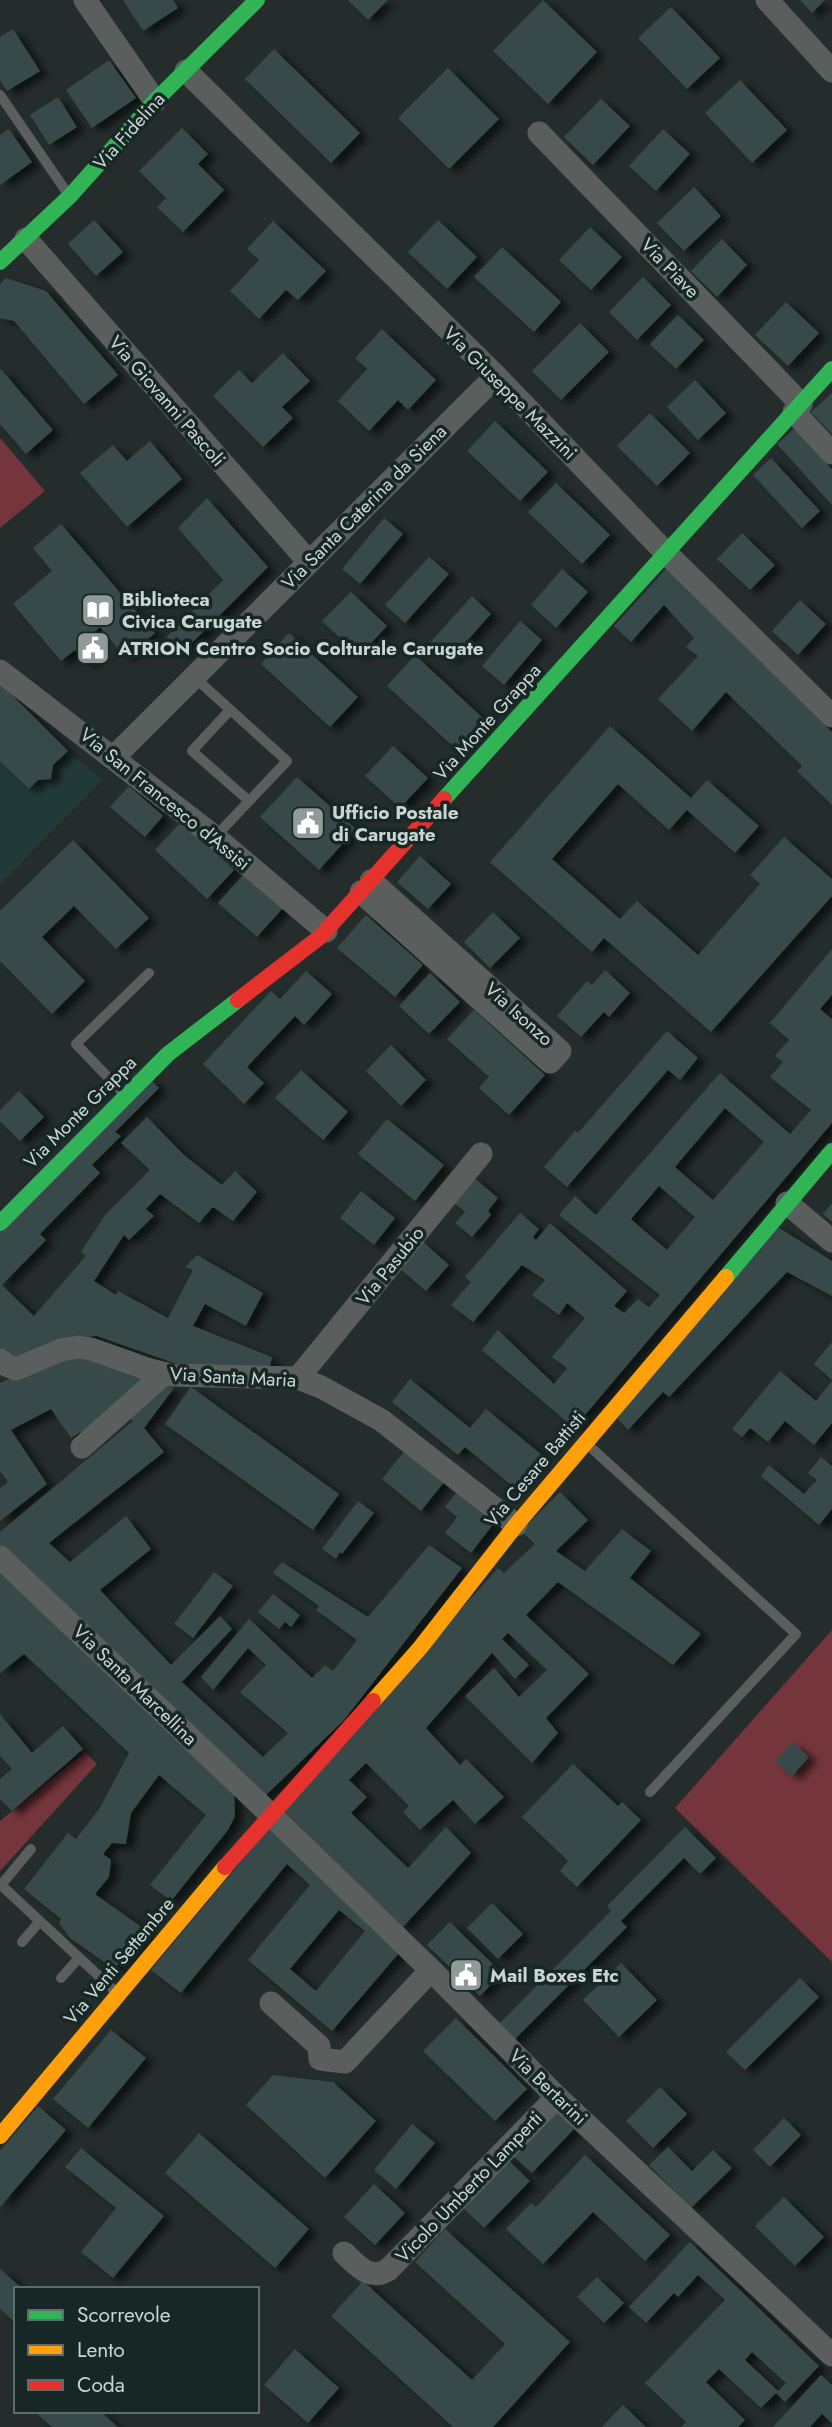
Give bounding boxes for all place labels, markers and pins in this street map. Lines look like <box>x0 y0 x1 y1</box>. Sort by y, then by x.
place label: Biblioteca Civica Carugate <box>122 586 262 635</box>
library icon: Biblioteca Civica Carugate <box>79 591 117 629</box>
public building icon: ATRION Centro Socio Colturale Carugate <box>74 629 112 667</box>
place label: ATRION Centro Socio Colturale Carugate <box>117 635 484 662</box>
place label: Ufficio Postale di Carugate <box>332 799 459 848</box>
public building icon: Ufficio Postale di Carugate <box>289 804 327 842</box>
public building icon: Mail Boxes Etc <box>447 1956 485 1994</box>
place label: Mail Boxes Etc <box>490 1962 619 1989</box>

